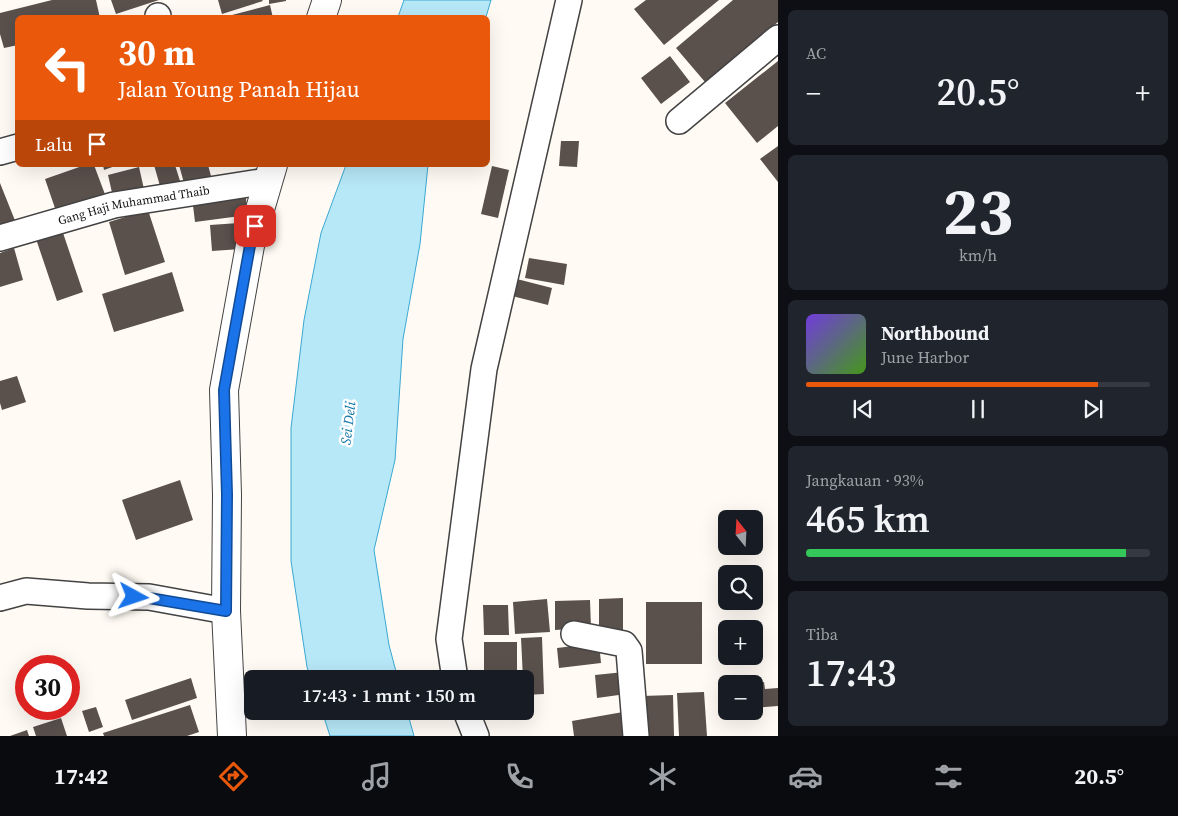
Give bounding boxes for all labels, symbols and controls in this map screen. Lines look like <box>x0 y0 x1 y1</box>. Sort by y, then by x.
text: 30 m <box>118 29 195 77</box>
icon: left <box>35 35 100 100</box>
text: AC <box>806 42 826 64</box>
text: 20.5° <box>936 66 1020 118</box>
text: Jalan Young Panah Hijau <box>118 74 360 104</box>
text: − <box>806 74 821 112</box>
text: + <box>1135 74 1150 112</box>
icon: arrive <box>83 130 111 158</box>
text: Lalu <box>35 131 73 157</box>
text: 23 <box>943 167 1013 256</box>
street label: Gang Haji Muhammad Thaib <box>56 182 211 229</box>
pin <box>234 205 276 247</box>
icon: arrive <box>241 212 269 240</box>
text: km/h <box>959 244 997 266</box>
text: Northbound <box>881 320 989 346</box>
text: June Harbor <box>881 346 969 368</box>
icon: previous <box>849 395 877 423</box>
icon: pause <box>964 395 992 423</box>
icon: next <box>1079 395 1107 423</box>
water label: Sei Deli <box>335 399 361 446</box>
text: Jangkauan · 93% <box>806 469 924 491</box>
text: 465 km <box>806 493 930 545</box>
north arrow <box>718 510 762 555</box>
map controls <box>718 510 763 720</box>
button: search <box>718 565 763 610</box>
position arrow <box>107 570 159 622</box>
button: + <box>718 620 763 665</box>
text: Tiba <box>806 623 838 645</box>
text: 17:43 <box>806 647 896 699</box>
speed limit sign: 30 <box>15 655 80 720</box>
button: − <box>718 675 763 720</box>
text: 17:43 · 1 mnt · 150 m <box>302 682 476 708</box>
icon: directions <box>216 759 251 794</box>
icon: music <box>359 759 394 794</box>
icon: phone <box>502 759 537 794</box>
icon: climate <box>645 759 680 794</box>
icon: car <box>788 759 823 794</box>
icon: filters <box>931 759 966 794</box>
text: 17:42 <box>54 761 108 791</box>
text: 20.5° <box>1074 761 1124 791</box>

